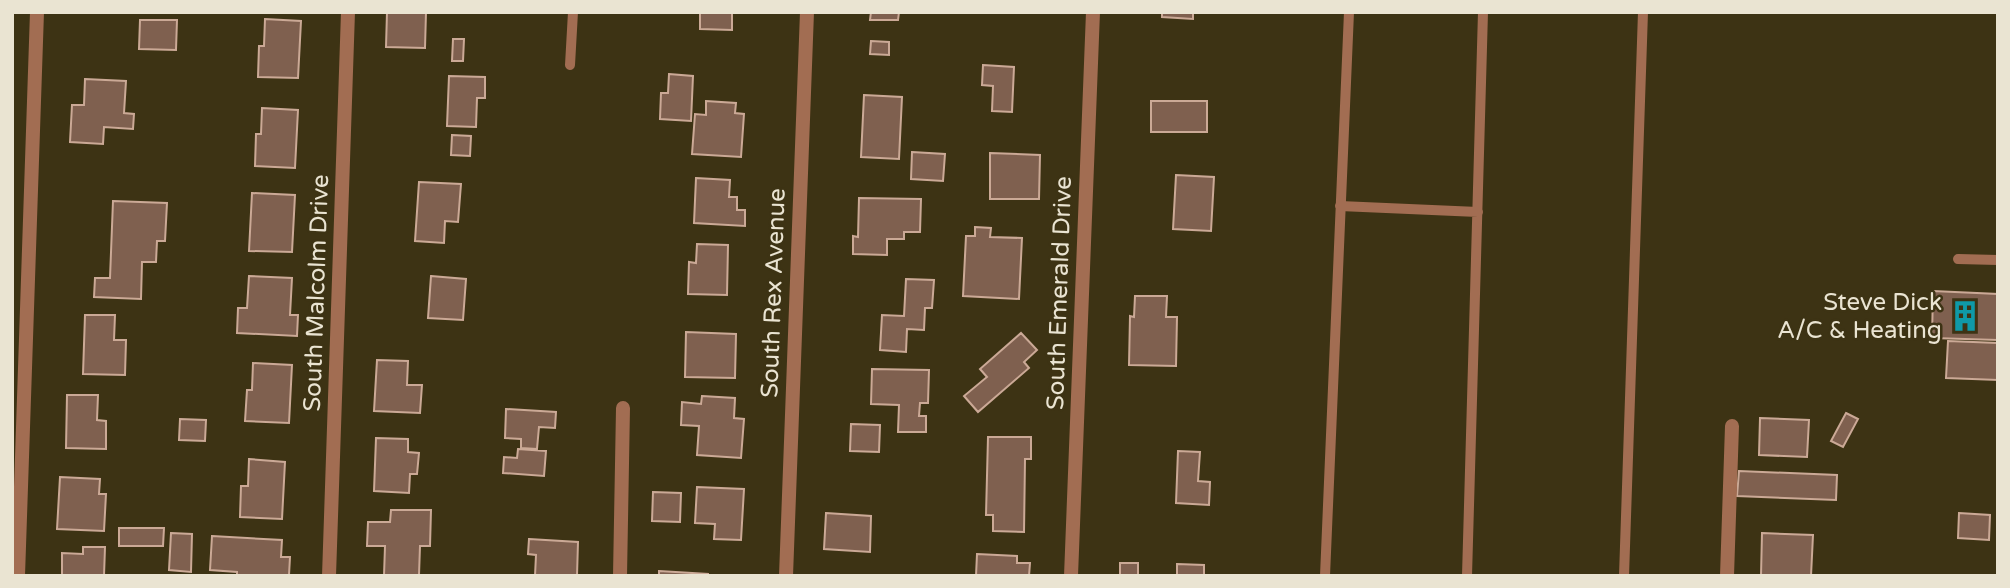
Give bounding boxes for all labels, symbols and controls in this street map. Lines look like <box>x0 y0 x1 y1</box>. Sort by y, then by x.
street label: South Malcolm Drive <box>298 174 335 412</box>
street label: South Emerald Drive <box>1041 176 1078 410</box>
street label: South Rex Avenue <box>755 188 792 398</box>
place label: Steve Dick A/C & Heating <box>1777 288 1942 345</box>
building icon: Steve Dick A/C & Heating <box>1948 299 1982 333</box>

